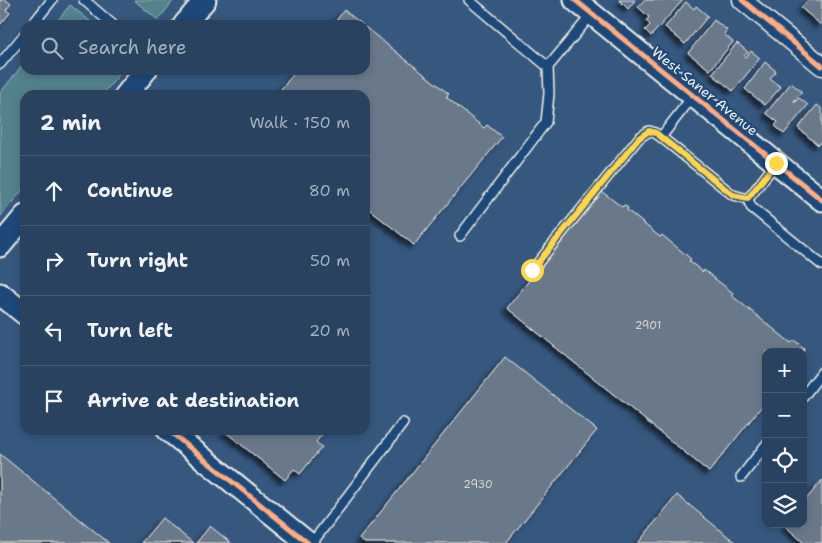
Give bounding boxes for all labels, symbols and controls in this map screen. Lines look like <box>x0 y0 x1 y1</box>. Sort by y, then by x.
search box <box>20 20 370 75</box>
icon: search <box>38 34 66 62</box>
text: Search here <box>78 35 187 60</box>
street label: West Saner Avenue <box>648 43 762 139</box>
text: 2 min <box>40 109 101 137</box>
text: Walk · 150 m <box>249 112 350 133</box>
route end <box>765 152 788 175</box>
icon: ahead <box>40 177 68 205</box>
text: Continue <box>87 178 173 203</box>
text: 80 m <box>309 180 350 201</box>
icon: right <box>40 247 68 275</box>
text: Turn right <box>87 248 188 273</box>
text: 50 m <box>310 250 350 271</box>
route start <box>521 259 544 282</box>
icon: left <box>40 317 68 345</box>
text: Turn left <box>87 318 173 343</box>
house number: 2901 <box>635 318 661 333</box>
text: 20 m <box>309 320 350 341</box>
map controls <box>762 348 807 528</box>
button: + <box>762 348 807 393</box>
icon: arrive <box>40 387 68 415</box>
text: Arrive at destination <box>87 388 299 413</box>
button: − <box>762 393 807 438</box>
button: locate <box>762 438 807 483</box>
house number: 2930 <box>463 477 493 492</box>
button: layers <box>762 483 807 528</box>

